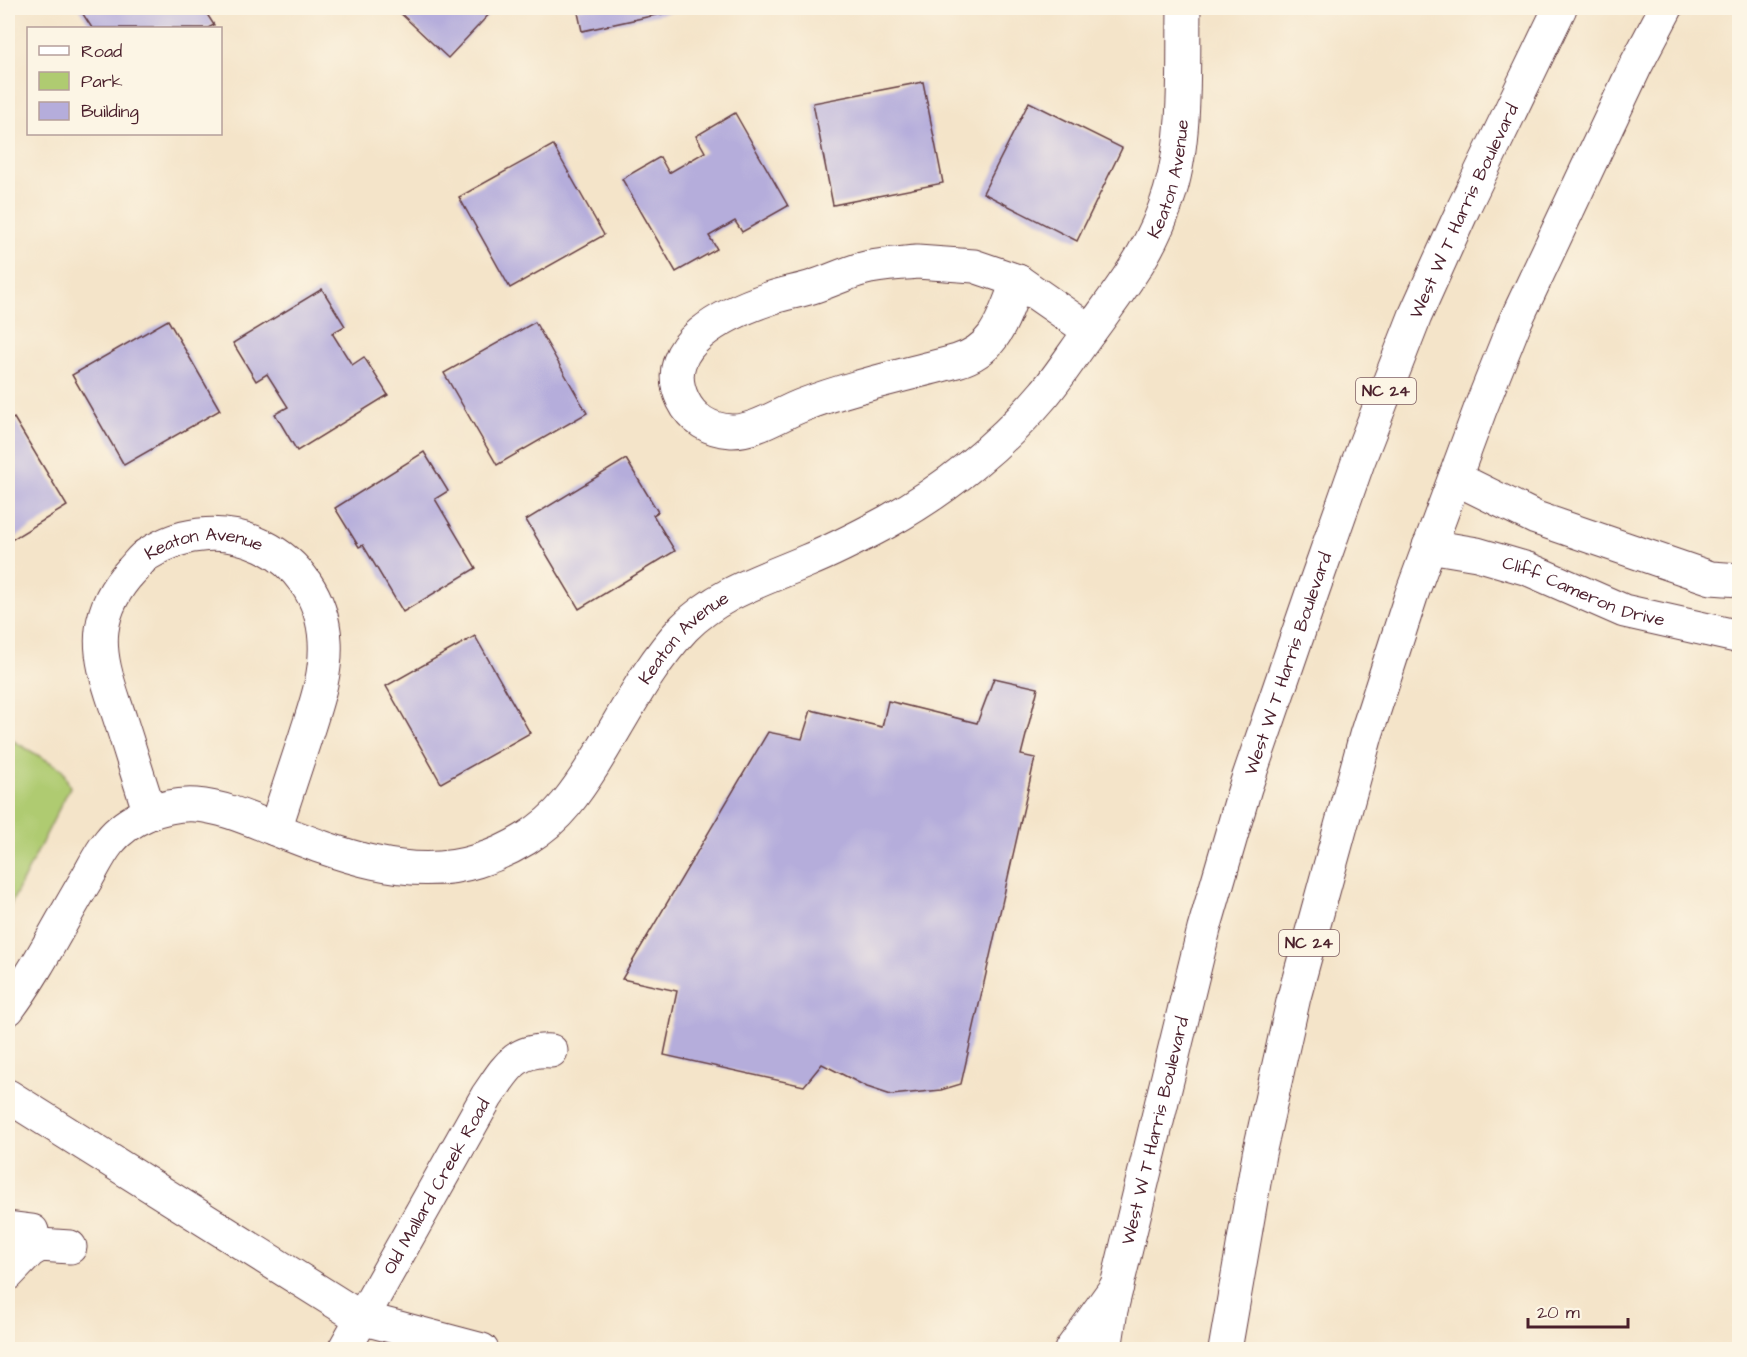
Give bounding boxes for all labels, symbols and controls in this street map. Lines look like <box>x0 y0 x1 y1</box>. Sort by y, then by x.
legend <box>27 27 222 135</box>
text: Road <box>81 39 122 64</box>
text: Park <box>81 69 123 94</box>
text: Building <box>81 99 139 125</box>
street label: West W T Harris Boulevard <box>1403 100 1524 322</box>
street label: Keaton Avenue <box>1141 118 1195 242</box>
road number: NC 24 <box>1356 378 1416 404</box>
street label: Keaton Avenue <box>140 522 267 566</box>
street label: West W T Harris Boulevard <box>1238 549 1338 778</box>
street label: Cliff Cameron Drive <box>1500 550 1668 632</box>
street label: Keaton Avenue <box>632 585 733 689</box>
road number: NC 24 <box>1279 930 1339 956</box>
street label: West W T Harris Boulevard <box>1115 1014 1195 1247</box>
street label: Old Mallard Creek Road <box>377 1094 496 1279</box>
scale bar <box>1528 1291 1628 1329</box>
text: 20 m <box>1537 1300 1580 1325</box>

